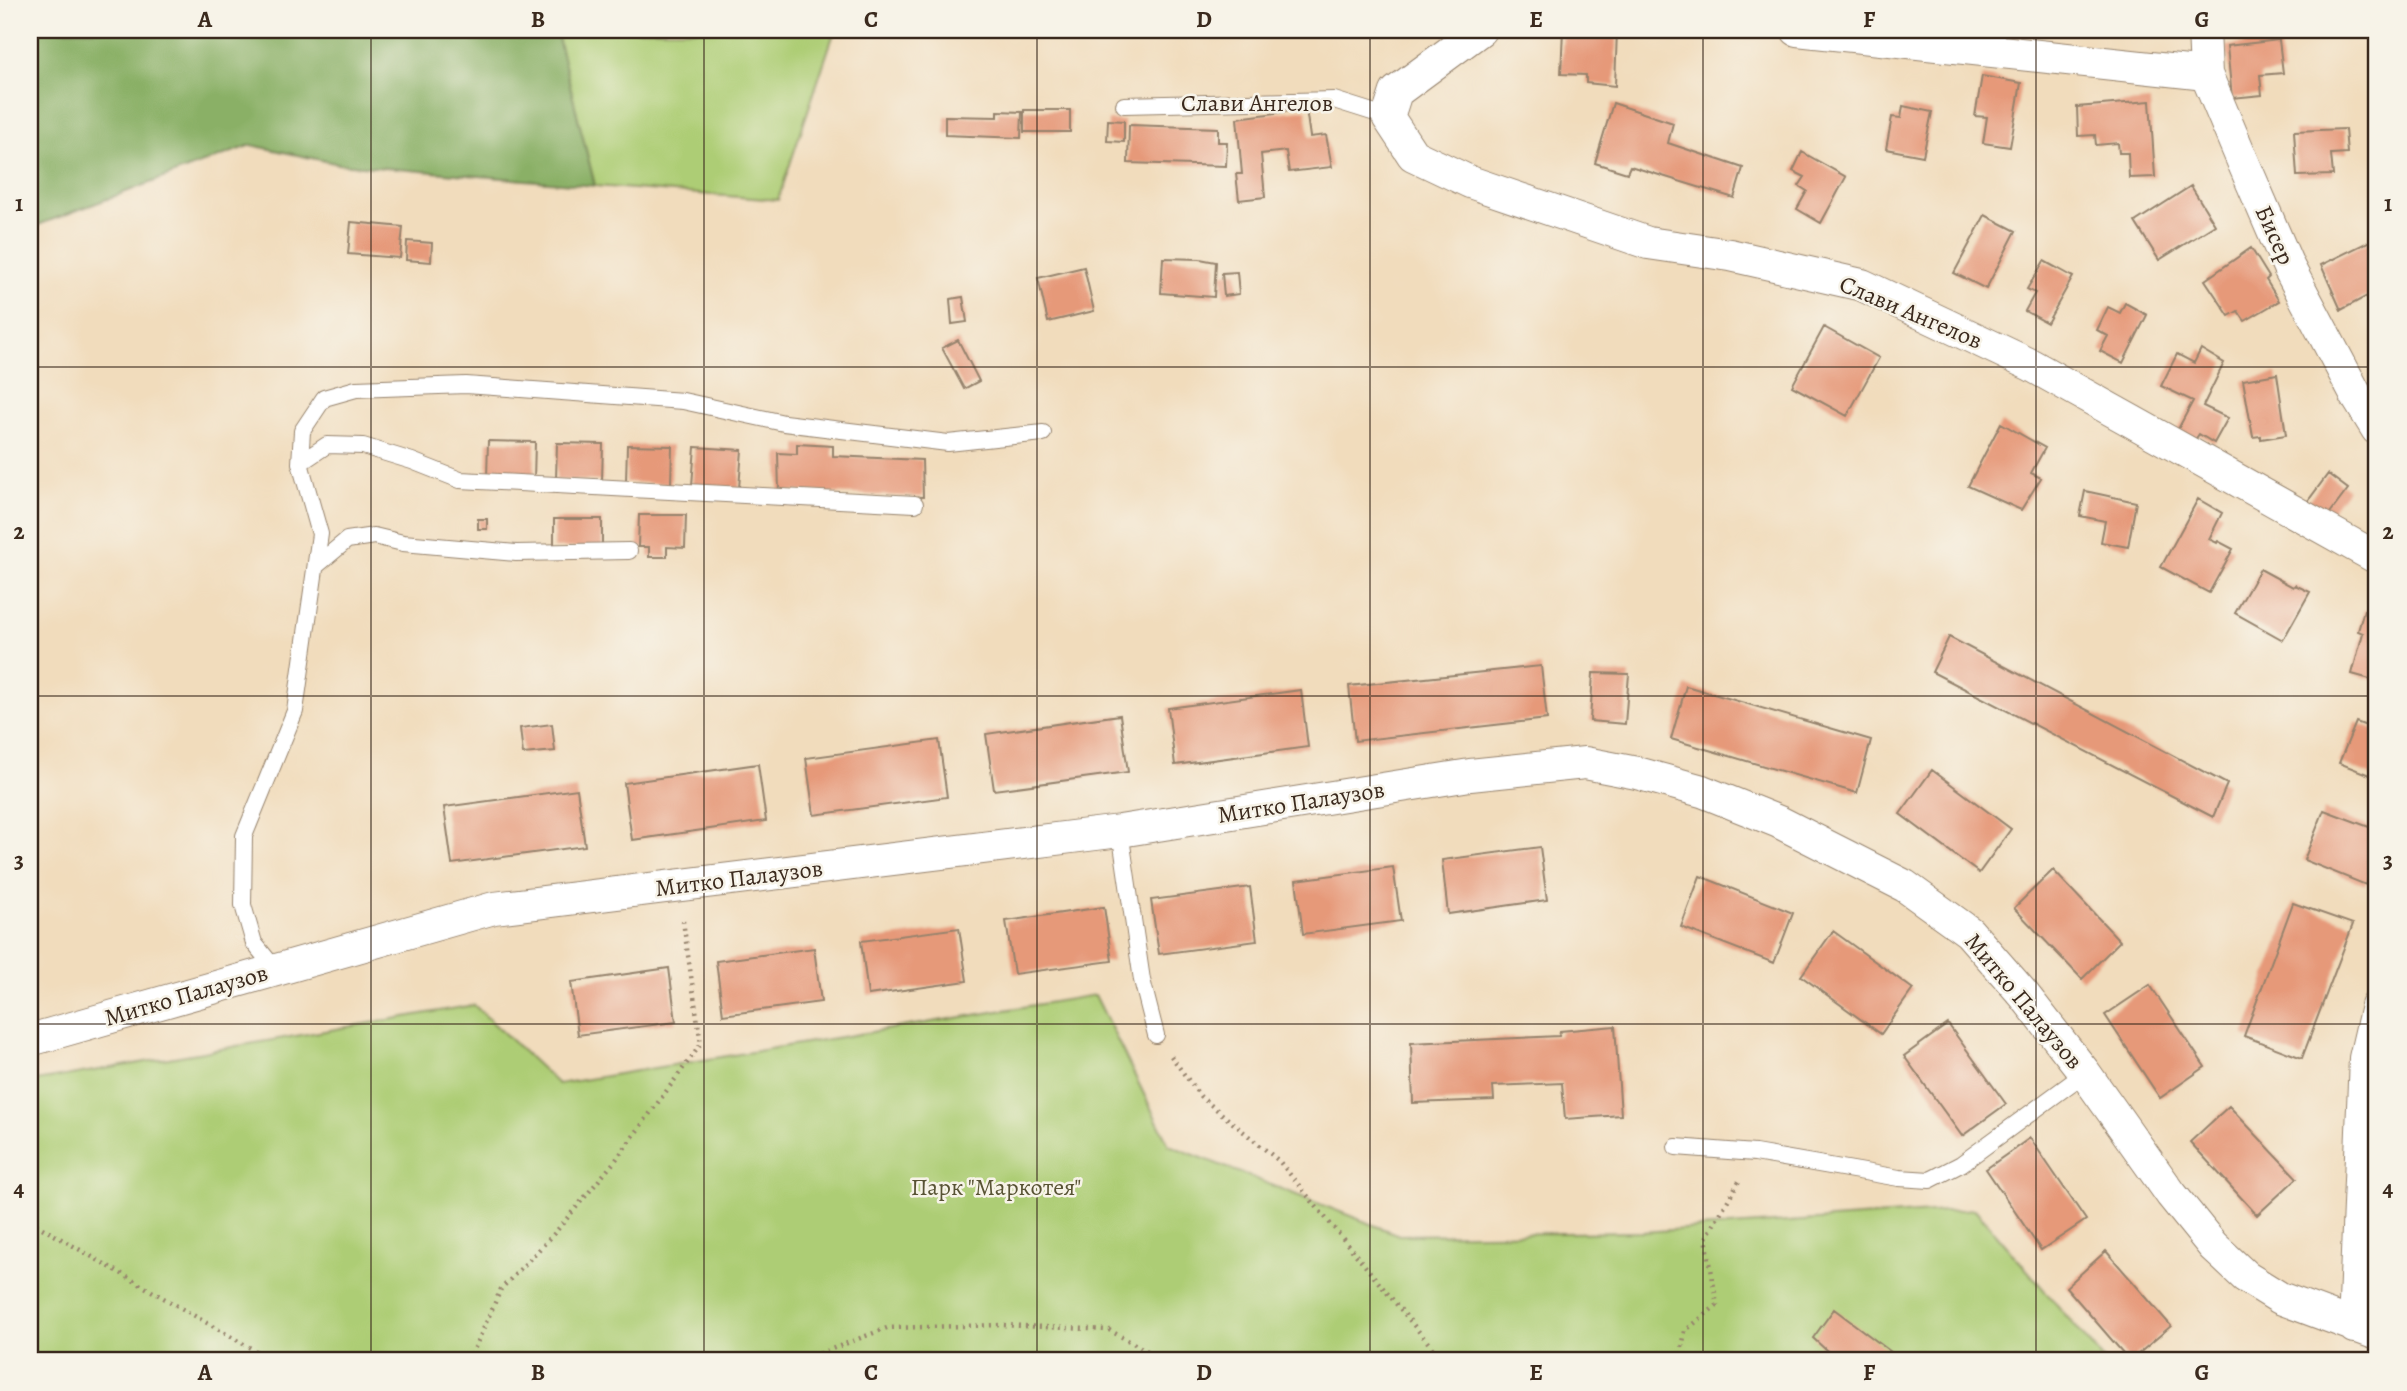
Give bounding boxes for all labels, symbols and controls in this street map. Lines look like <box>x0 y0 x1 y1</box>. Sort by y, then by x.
text: A <box>197 4 213 35</box>
text: B <box>531 4 545 35</box>
text: C <box>864 4 878 35</box>
text: D <box>1196 4 1212 35</box>
text: E <box>1529 4 1543 35</box>
text: F <box>1863 4 1876 35</box>
text: G <box>2194 4 2210 35</box>
street label: Слави Ангелов <box>1181 87 1333 119</box>
text: 1 <box>15 188 23 219</box>
text: 1 <box>2384 188 2392 219</box>
street label: Бисер <box>2248 200 2302 270</box>
street label: Слави Ангелов <box>1835 268 1987 356</box>
text: 2 <box>13 516 25 547</box>
text: 2 <box>2382 516 2394 547</box>
street label: Митко Палаузов <box>1215 773 1387 831</box>
text: 3 <box>14 845 24 876</box>
text: 3 <box>2383 845 2393 876</box>
street label: Митко Палаузов <box>653 852 825 904</box>
street label: Митко Палаузов <box>1958 926 2090 1076</box>
street label: Митко Палаузов <box>101 956 271 1034</box>
park label: Парк "Маркотея" <box>911 1171 1081 1203</box>
text: 4 <box>14 1173 25 1204</box>
text: 4 <box>2383 1173 2394 1204</box>
text: A <box>197 1357 213 1388</box>
text: B <box>531 1357 545 1388</box>
text: C <box>864 1357 878 1388</box>
text: D <box>1196 1357 1212 1388</box>
text: E <box>1529 1357 1543 1388</box>
text: F <box>1863 1357 1876 1388</box>
text: G <box>2194 1357 2210 1388</box>

